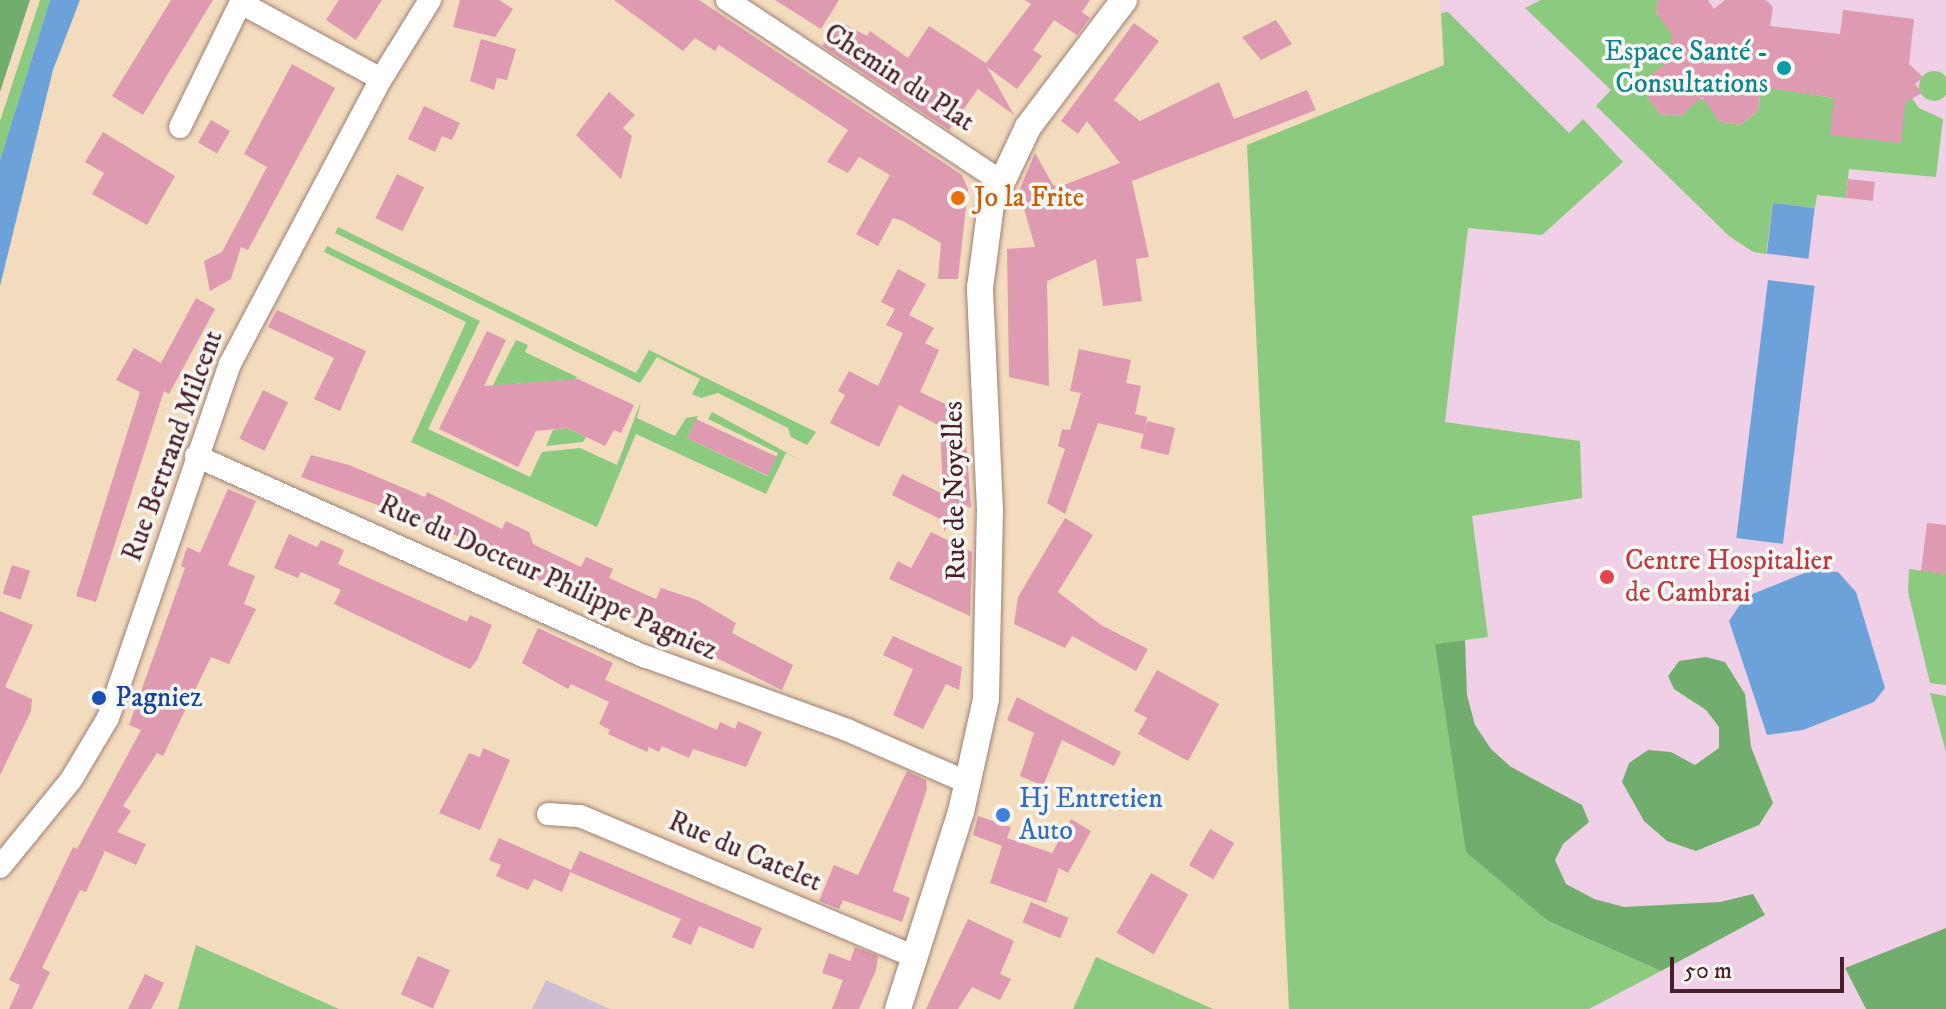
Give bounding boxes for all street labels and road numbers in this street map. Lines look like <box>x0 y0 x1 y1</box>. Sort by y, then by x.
street label: Chemin du Plat <box>817 17 981 139</box>
street label: Rue Bertrand Milcent <box>116 326 230 566</box>
street label: Rue de Noyelles <box>937 401 973 581</box>
street label: Rue du Docteur Philippe Pagniez <box>373 488 723 668</box>
street label: Rue du Catelet <box>663 805 827 899</box>

